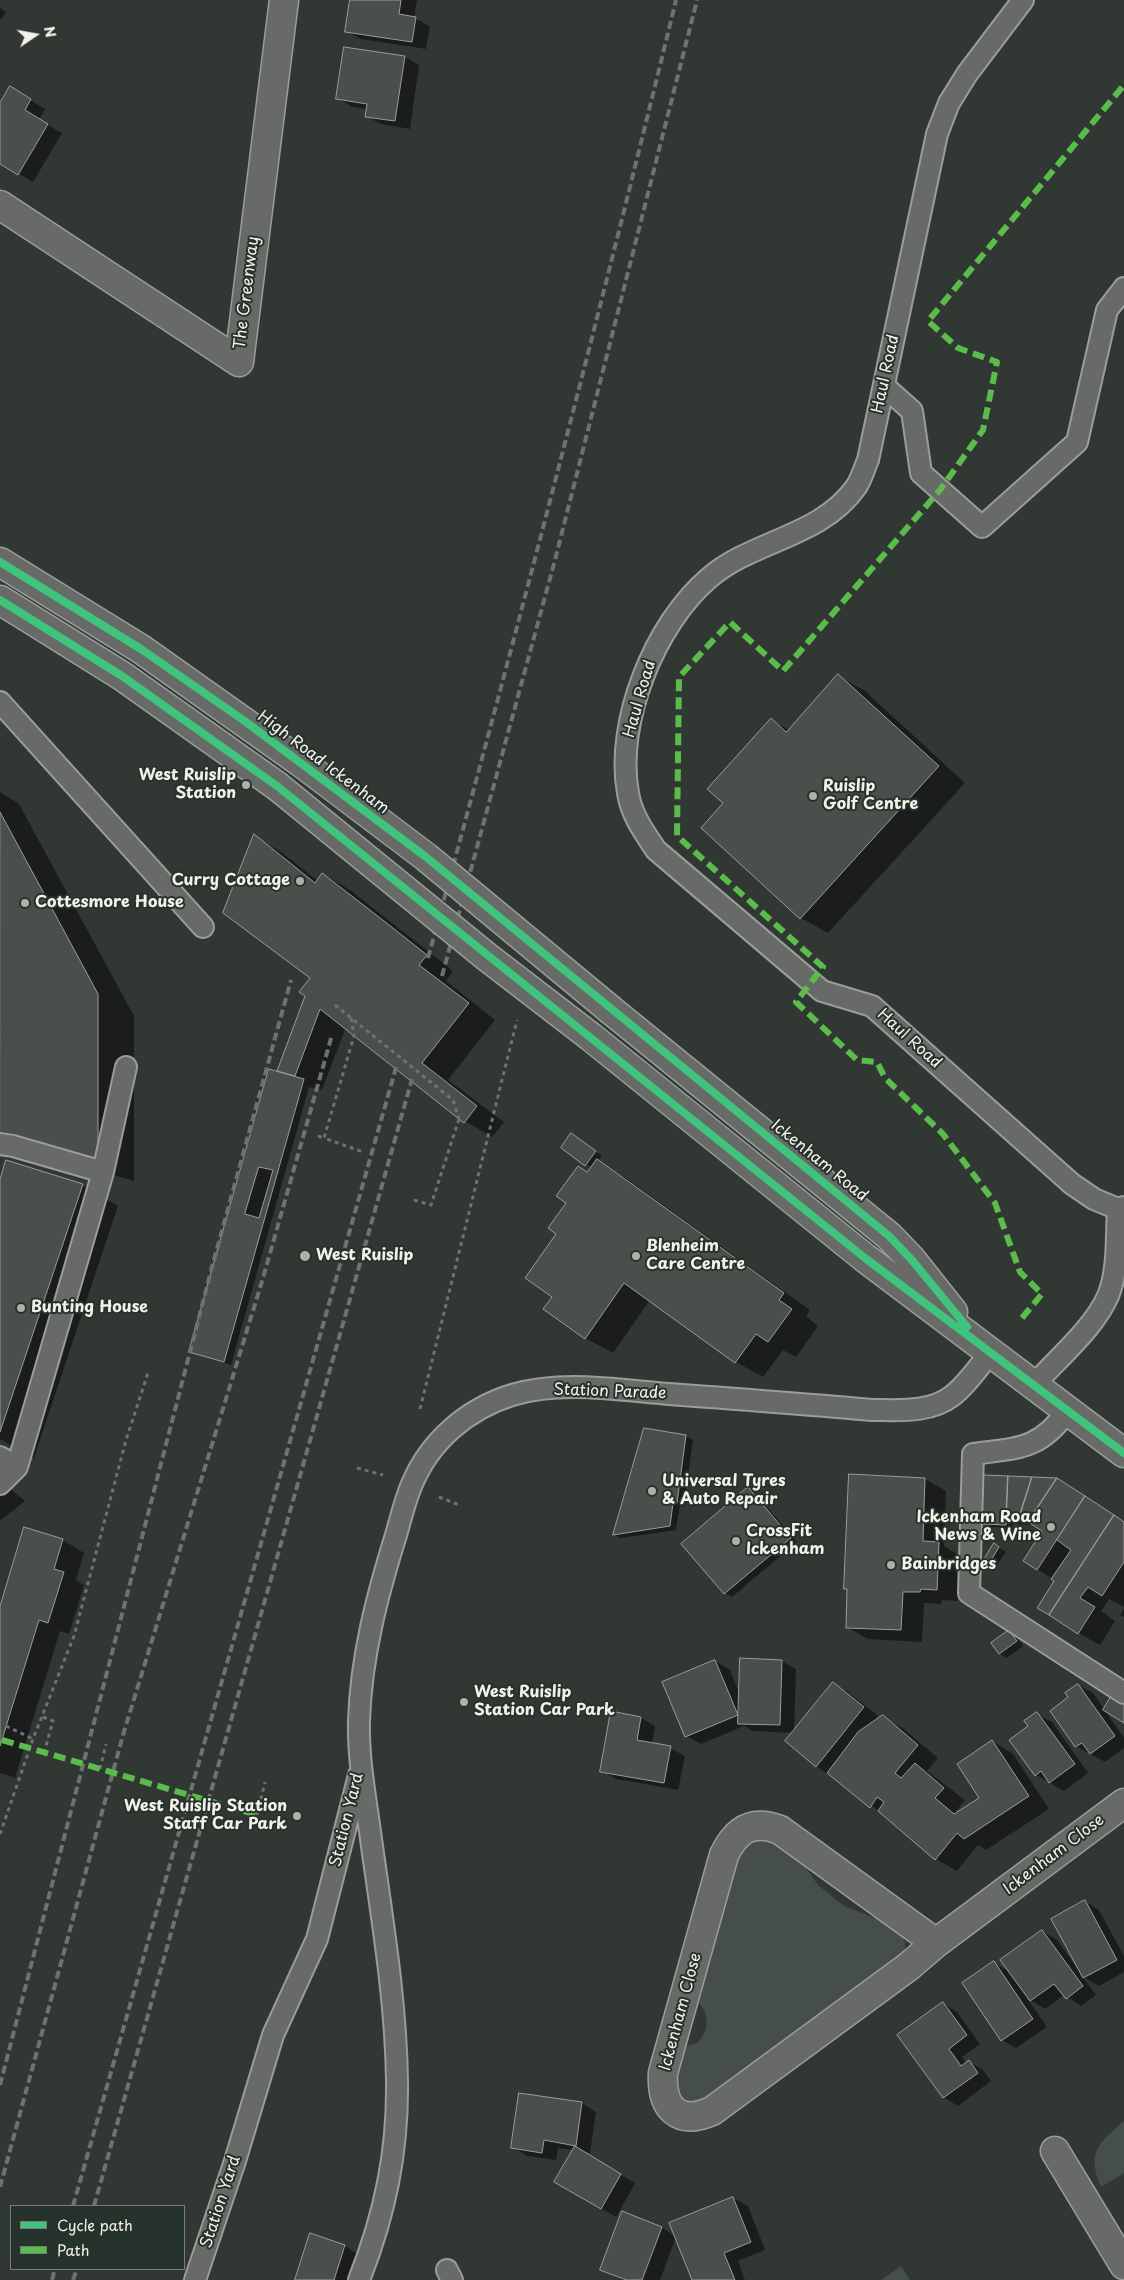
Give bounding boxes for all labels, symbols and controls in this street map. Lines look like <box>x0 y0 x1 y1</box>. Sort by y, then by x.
north arrow <box>10 10 60 60</box>
text: N <box>39 24 62 39</box>
street label: The Greenway <box>231 235 263 351</box>
street label: Haul Road <box>868 333 904 415</box>
street label: Haul Road <box>620 658 660 740</box>
street label: High Road Ickenham <box>253 707 393 819</box>
place label: West Ruislip Station <box>139 766 236 804</box>
place label: Ruislip Golf Centre <box>823 777 918 815</box>
marker: West Ruislip Station <box>240 779 252 791</box>
marker: Ruislip Golf Centre <box>807 790 819 802</box>
place label: Curry Cottage <box>172 871 290 891</box>
marker: Curry Cottage <box>294 875 306 887</box>
place label: Cottesmore House <box>35 893 184 913</box>
marker: Cottesmore House <box>19 897 31 909</box>
street label: Haul Road <box>873 1005 945 1073</box>
street label: Ickenham Road <box>767 1116 871 1206</box>
place label: Blenheim Care Centre <box>646 1237 745 1275</box>
place label: West Ruislip <box>316 1246 413 1266</box>
marker: West Ruislip <box>298 1249 312 1263</box>
marker: Blenheim Care Centre <box>630 1250 642 1262</box>
place label: Bunting House <box>31 1298 148 1318</box>
marker: Bunting House <box>15 1302 27 1314</box>
street label: Station Parade <box>553 1380 667 1404</box>
place label: Universal Tyres & Auto Repair <box>662 1472 786 1510</box>
marker: Universal Tyres & Auto Repair <box>646 1485 658 1497</box>
place label: Ickenham Road News & Wine <box>916 1508 1041 1546</box>
marker: Ickenham Road News & Wine <box>1045 1521 1057 1533</box>
place label: CrossFit Ickenham <box>746 1522 824 1560</box>
marker: CrossFit Ickenham <box>730 1535 742 1547</box>
place label: Bainbridges <box>901 1555 996 1575</box>
marker: Bainbridges <box>885 1559 897 1571</box>
place label: West Ruislip Station Car Park <box>474 1683 615 1721</box>
marker: West Ruislip Station Car Park <box>458 1696 470 1708</box>
street label: Station Yard <box>326 1771 368 1869</box>
place label: West Ruislip Station Staff Car Park <box>124 1797 287 1835</box>
marker: West Ruislip Station Staff Car Park <box>291 1810 303 1822</box>
street label: Ickenham Close <box>1000 1811 1108 1899</box>
street label: Ickenham Close <box>656 1951 706 2073</box>
street label: Station Yard <box>197 2153 245 2251</box>
legend <box>10 2205 185 2270</box>
text: Cycle path <box>57 2213 133 2236</box>
text: Path <box>57 2238 89 2261</box>

